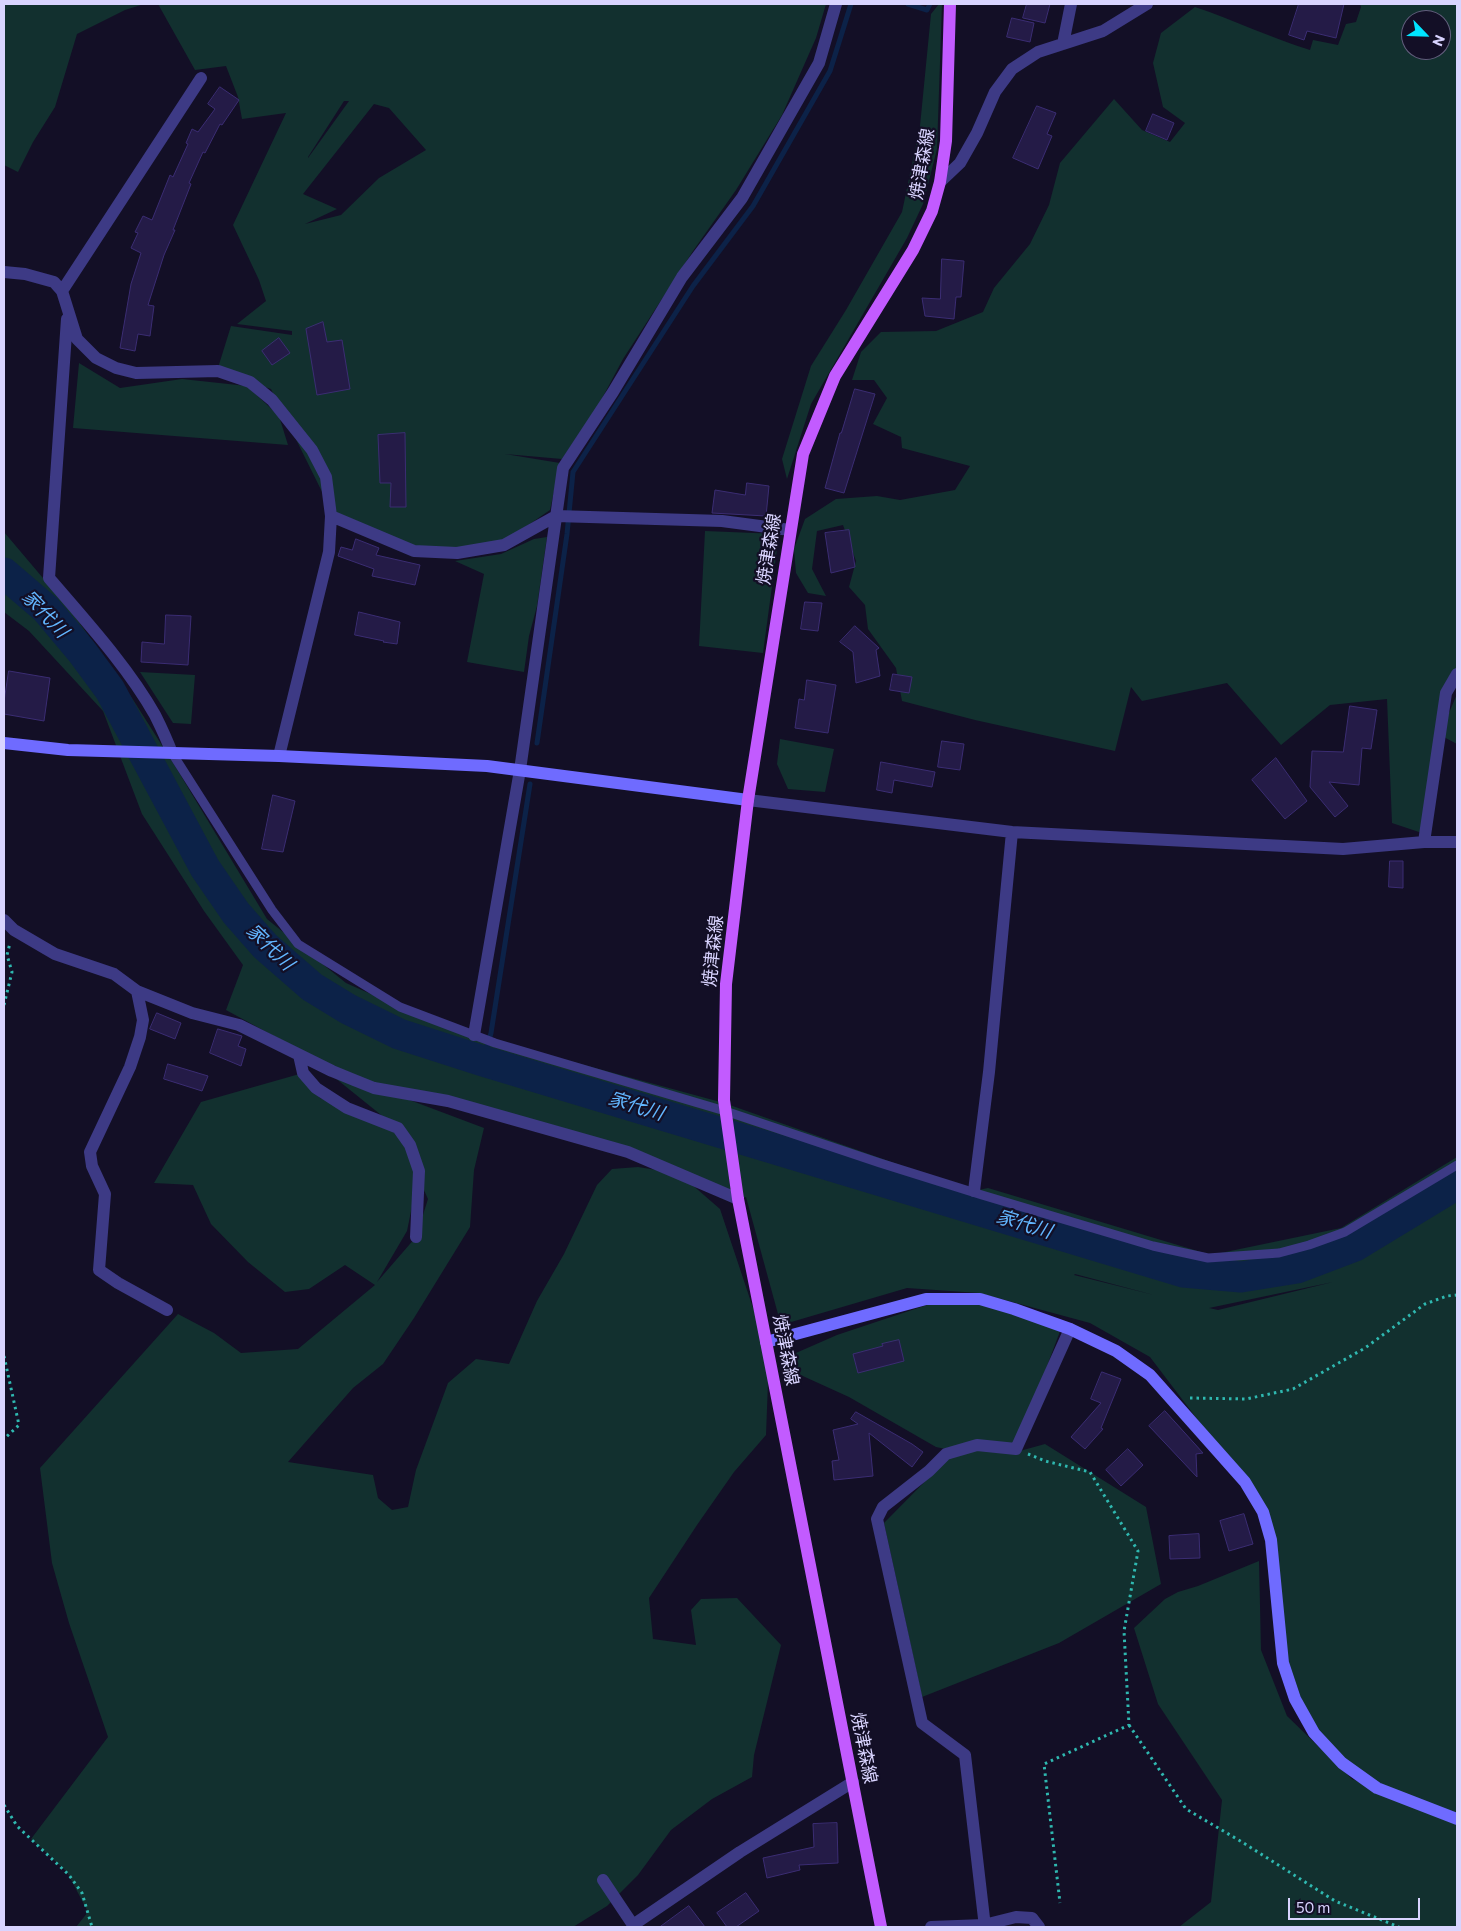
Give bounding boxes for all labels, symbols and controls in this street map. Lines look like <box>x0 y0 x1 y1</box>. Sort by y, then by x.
north arrow <box>1401 10 1451 60</box>
text: N <box>1429 33 1449 49</box>
street label: 焼津森線 <box>905 127 939 201</box>
street label: 焼津森線 <box>753 512 785 586</box>
water label: 家代川 <box>17 586 73 642</box>
street label: 焼津森線 <box>698 914 728 988</box>
water label: 家代川 <box>242 919 298 975</box>
water label: 家代川 <box>605 1087 667 1125</box>
water label: 家代川 <box>993 1205 1055 1243</box>
street label: 焼津森線 <box>769 1313 803 1387</box>
street label: 焼津森線 <box>847 1711 881 1785</box>
scale bar <box>1291 1888 1424 1920</box>
text: 50 m <box>1296 1898 1330 1916</box>

